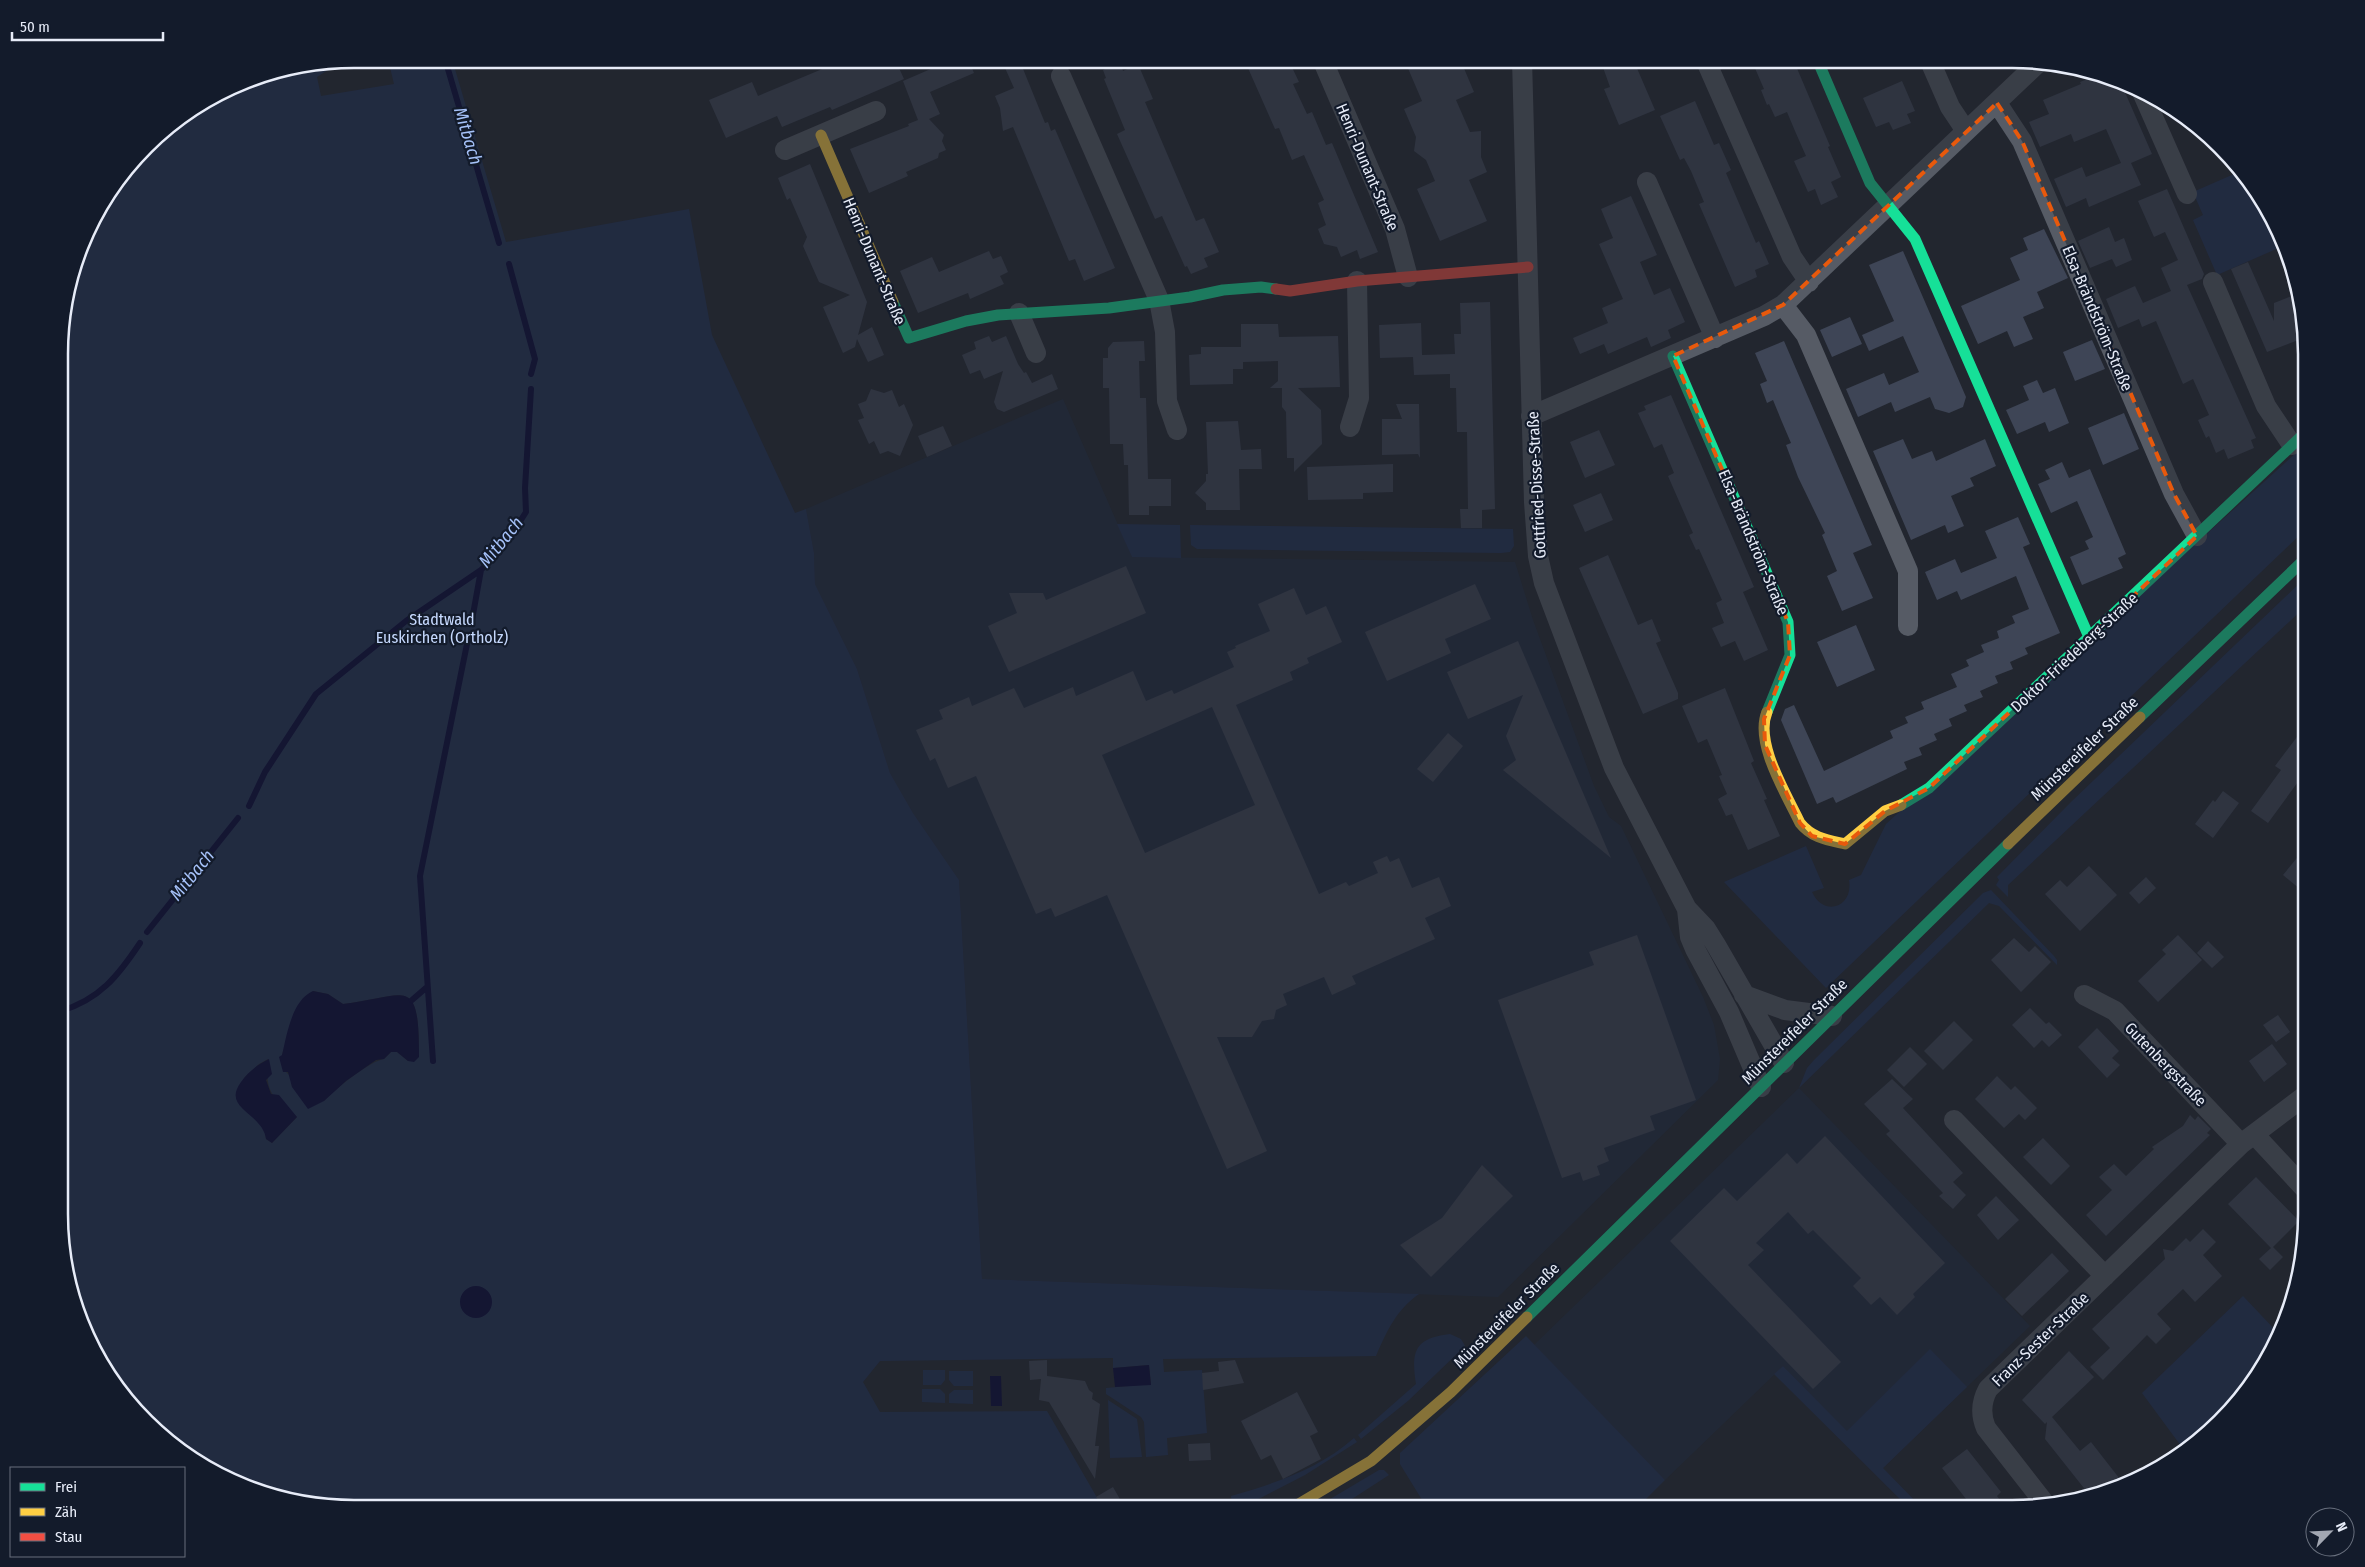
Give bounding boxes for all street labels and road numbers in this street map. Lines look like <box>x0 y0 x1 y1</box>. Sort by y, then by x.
street label: Henri-Dunant-Straße <box>1332 101 1403 234</box>
street label: Henri-Dunant-Straße <box>839 195 910 328</box>
street label: Elsa-Brändström-Straße <box>2058 243 2137 394</box>
street label: Gottfried-Disse-Straße <box>1523 411 1550 559</box>
street label: Elsa-Brändström-Straße <box>1714 467 1793 618</box>
street label: Doktor-Friedeberg-Straße <box>2007 588 2142 716</box>
street label: Münstereifeler Straße <box>2027 692 2142 804</box>
street label: Münstereifeler Straße <box>1738 975 1851 1088</box>
street label: Gutenbergstraße <box>2121 1018 2211 1110</box>
street label: Münstereifeler Straße <box>1450 1259 1563 1372</box>
street label: Franz-Sester-Straße <box>1988 1288 2093 1390</box>

